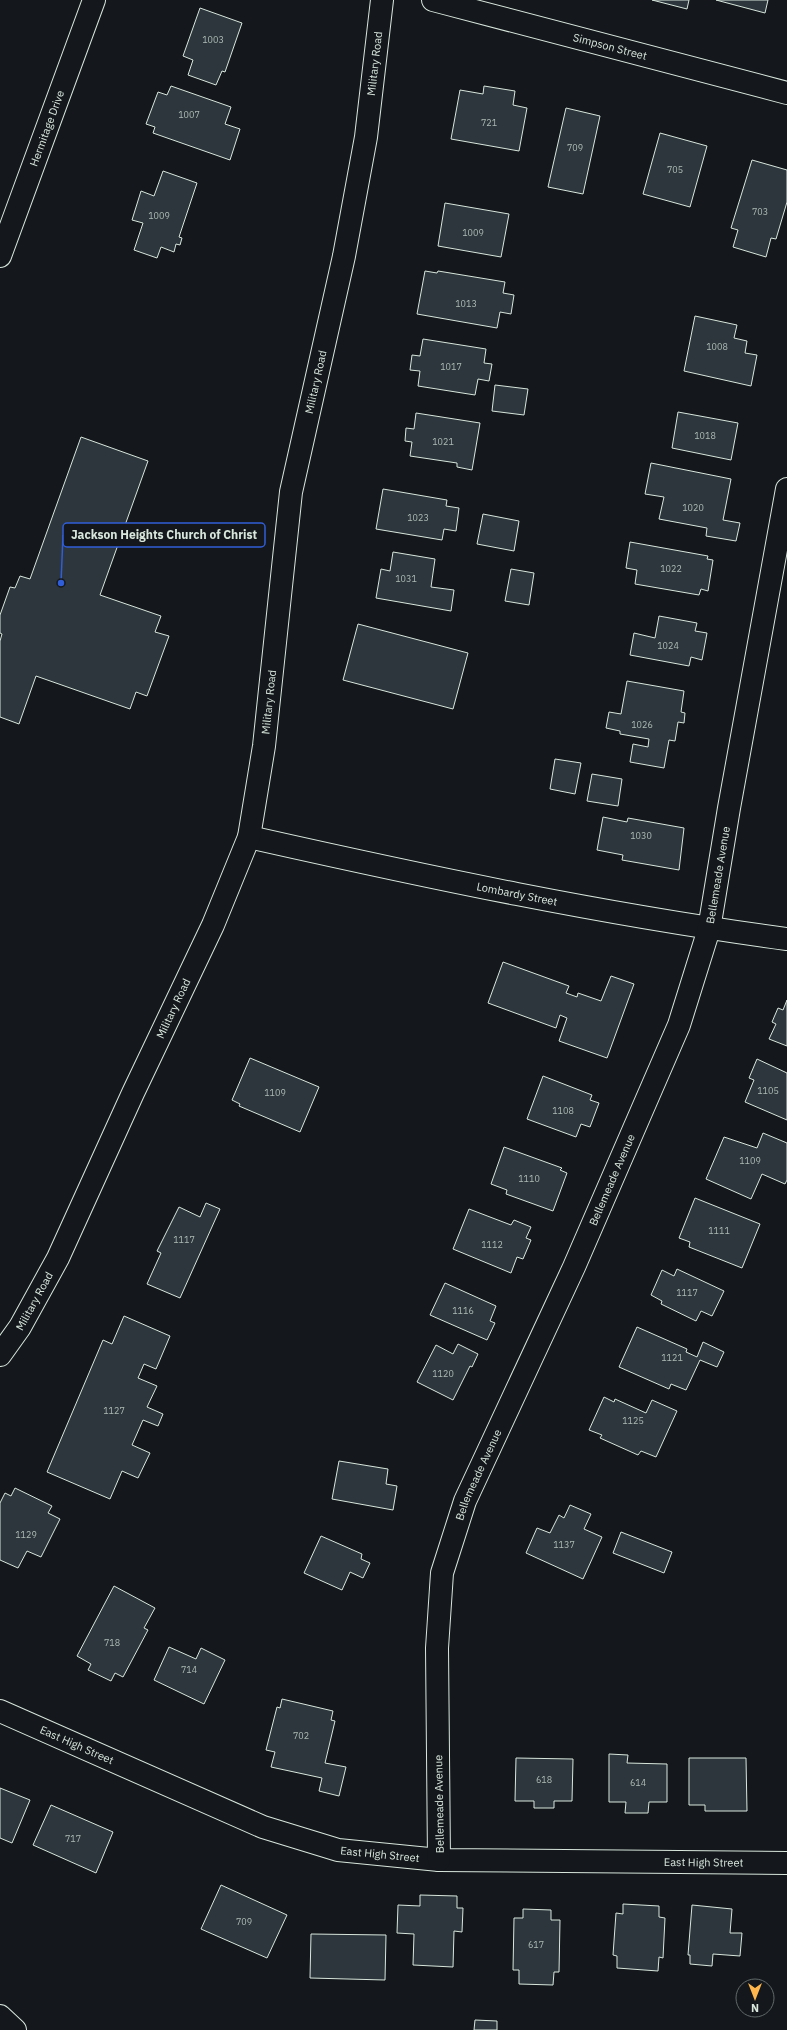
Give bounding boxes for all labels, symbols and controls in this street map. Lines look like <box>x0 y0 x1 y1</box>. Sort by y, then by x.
street label: Simpson Street <box>572 30 649 63</box>
street label: Military Road <box>364 31 385 97</box>
house number: 1003 <box>202 34 224 45</box>
street label: Hermitage Drive <box>27 88 67 168</box>
house number: 1007 <box>178 109 200 120</box>
house number: 721 <box>481 117 497 128</box>
house number: 709 <box>567 142 583 153</box>
house number: 705 <box>667 164 683 175</box>
house number: 703 <box>752 206 768 217</box>
house number: 1009 <box>148 210 170 221</box>
house number: 1009 <box>462 227 484 238</box>
house number: 1013 <box>455 298 477 309</box>
house number: 1008 <box>706 341 728 352</box>
street label: Military Road <box>302 349 330 415</box>
house number: 1017 <box>440 361 462 372</box>
house number: 1018 <box>694 430 716 441</box>
house number: 1021 <box>432 436 454 447</box>
house number: 1020 <box>682 502 704 513</box>
house number: 1023 <box>407 512 429 523</box>
callout: Jackson Heights Church of Christ <box>63 523 265 547</box>
text: Jackson Heights Church of Christ <box>71 527 257 542</box>
house number: 1022 <box>660 563 682 574</box>
house number: 1031 <box>395 573 417 584</box>
house number: 1024 <box>657 640 679 651</box>
street label: Military Road <box>258 669 279 735</box>
house number: 1026 <box>631 719 653 730</box>
street label: Bellemeade Avenue <box>703 825 733 925</box>
house number: 1030 <box>630 830 652 841</box>
street label: Lombardy Street <box>475 879 559 909</box>
street label: Military Road <box>153 976 193 1041</box>
house number: 1105 <box>757 1085 779 1096</box>
house number: 1109 <box>264 1087 286 1098</box>
house number: 1108 <box>552 1105 574 1116</box>
street label: Bellemeade Avenue <box>586 1132 638 1228</box>
house number: 1109 <box>739 1155 761 1166</box>
house number: 1110 <box>518 1173 540 1184</box>
house number: 1111 <box>708 1225 730 1236</box>
house number: 1117 <box>173 1234 195 1245</box>
house number: 1112 <box>481 1239 503 1250</box>
street label: Military Road <box>13 1269 56 1333</box>
house number: 1117 <box>676 1287 698 1298</box>
house number: 1116 <box>452 1305 474 1316</box>
house number: 1121 <box>661 1352 683 1363</box>
house number: 1120 <box>432 1368 454 1379</box>
house number: 1127 <box>103 1405 125 1416</box>
house number: 1125 <box>622 1415 644 1426</box>
street label: Bellemeade Avenue <box>452 1427 505 1522</box>
house number: 1129 <box>15 1529 37 1540</box>
house number: 1137 <box>553 1539 575 1550</box>
house number: 718 <box>104 1637 120 1648</box>
house number: 714 <box>181 1664 197 1675</box>
street label: East High Street <box>38 1722 116 1767</box>
house number: 702 <box>293 1730 309 1741</box>
street label: Bellemeade Avenue <box>431 1755 447 1853</box>
house number: 618 <box>536 1774 552 1785</box>
house number: 614 <box>630 1777 646 1788</box>
house number: 717 <box>65 1833 81 1844</box>
street label: East High Street <box>340 1843 420 1865</box>
street label: East High Street <box>664 1855 744 1870</box>
house number: 709 <box>236 1916 252 1927</box>
house number: 617 <box>528 1939 544 1950</box>
north arrow <box>735 1978 775 2018</box>
text: N <box>751 2001 759 2015</box>

